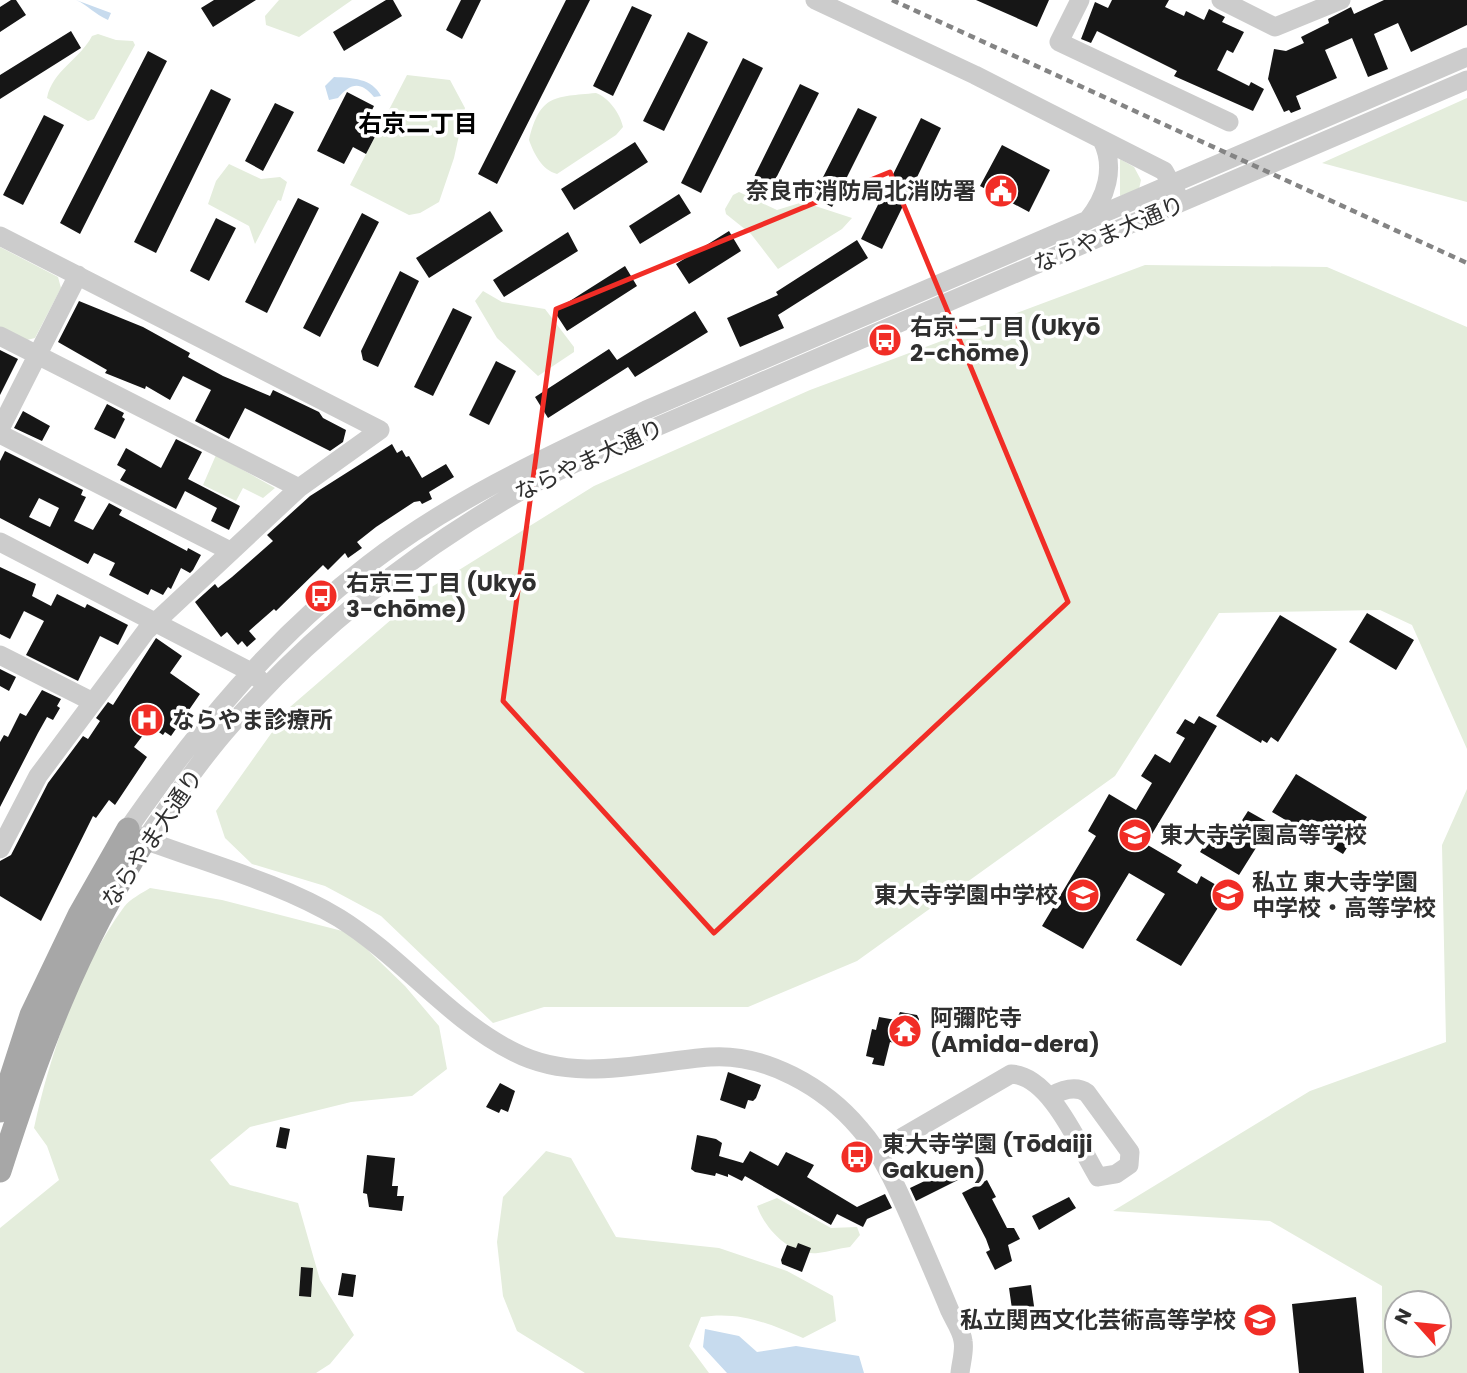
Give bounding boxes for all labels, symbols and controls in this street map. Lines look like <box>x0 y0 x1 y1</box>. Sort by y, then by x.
district label: 右京二丁目 <box>358 107 478 140</box>
public building icon: 奈良市消防局北消防署 <box>982 172 1020 210</box>
place label: 奈良市消防局北消防署 <box>746 175 976 207</box>
street label: ならやま大通り <box>1029 188 1189 280</box>
place label: 右京二丁目 (Ukyō 2-chōme) <box>910 311 1100 369</box>
bus stop icon: 右京二丁目 (Ukyō 2-chōme) <box>866 321 904 359</box>
street label: ならやま大通り <box>509 411 669 509</box>
place label: 右京三丁目 (Ukyō 3-chōme) <box>346 567 536 625</box>
bus stop icon: 右京三丁目 (Ukyō 3-chōme) <box>302 577 340 615</box>
hospital icon: ならやま診療所 <box>128 701 166 739</box>
place label: ならやま診療所 <box>172 704 333 736</box>
street label: ならやま大通り <box>94 762 210 914</box>
school or university icon: 東大寺学園高等学校 <box>1116 816 1154 854</box>
place label: 東大寺学園高等学校 <box>1160 819 1367 851</box>
place label: 私立 東大寺学園 中学校・高等学校 <box>1252 866 1436 924</box>
school or university icon: 東大寺学園中学校 <box>1064 876 1102 914</box>
school or university icon: 私立 東大寺学園 中学校・高等学校 <box>1209 876 1247 914</box>
place label: 東大寺学園中学校 <box>874 879 1058 911</box>
place label: 阿彌陀寺 (Amida-dera) <box>930 1002 1100 1060</box>
temple icon: 阿彌陀寺 (Amida-dera) <box>886 1012 924 1050</box>
place label: 東大寺学園 (Tōdaiji Gakuen) <box>882 1128 1093 1186</box>
bus stop icon: 東大寺学園 (Tōdaiji Gakuen) <box>838 1138 876 1176</box>
north arrow <box>1383 1289 1453 1359</box>
school or university icon: 私立関西文化芸術高等学校 <box>1241 1301 1279 1339</box>
place label: 私立関西文化芸術高等学校 <box>960 1304 1236 1336</box>
text: N <box>1388 1304 1419 1329</box>

